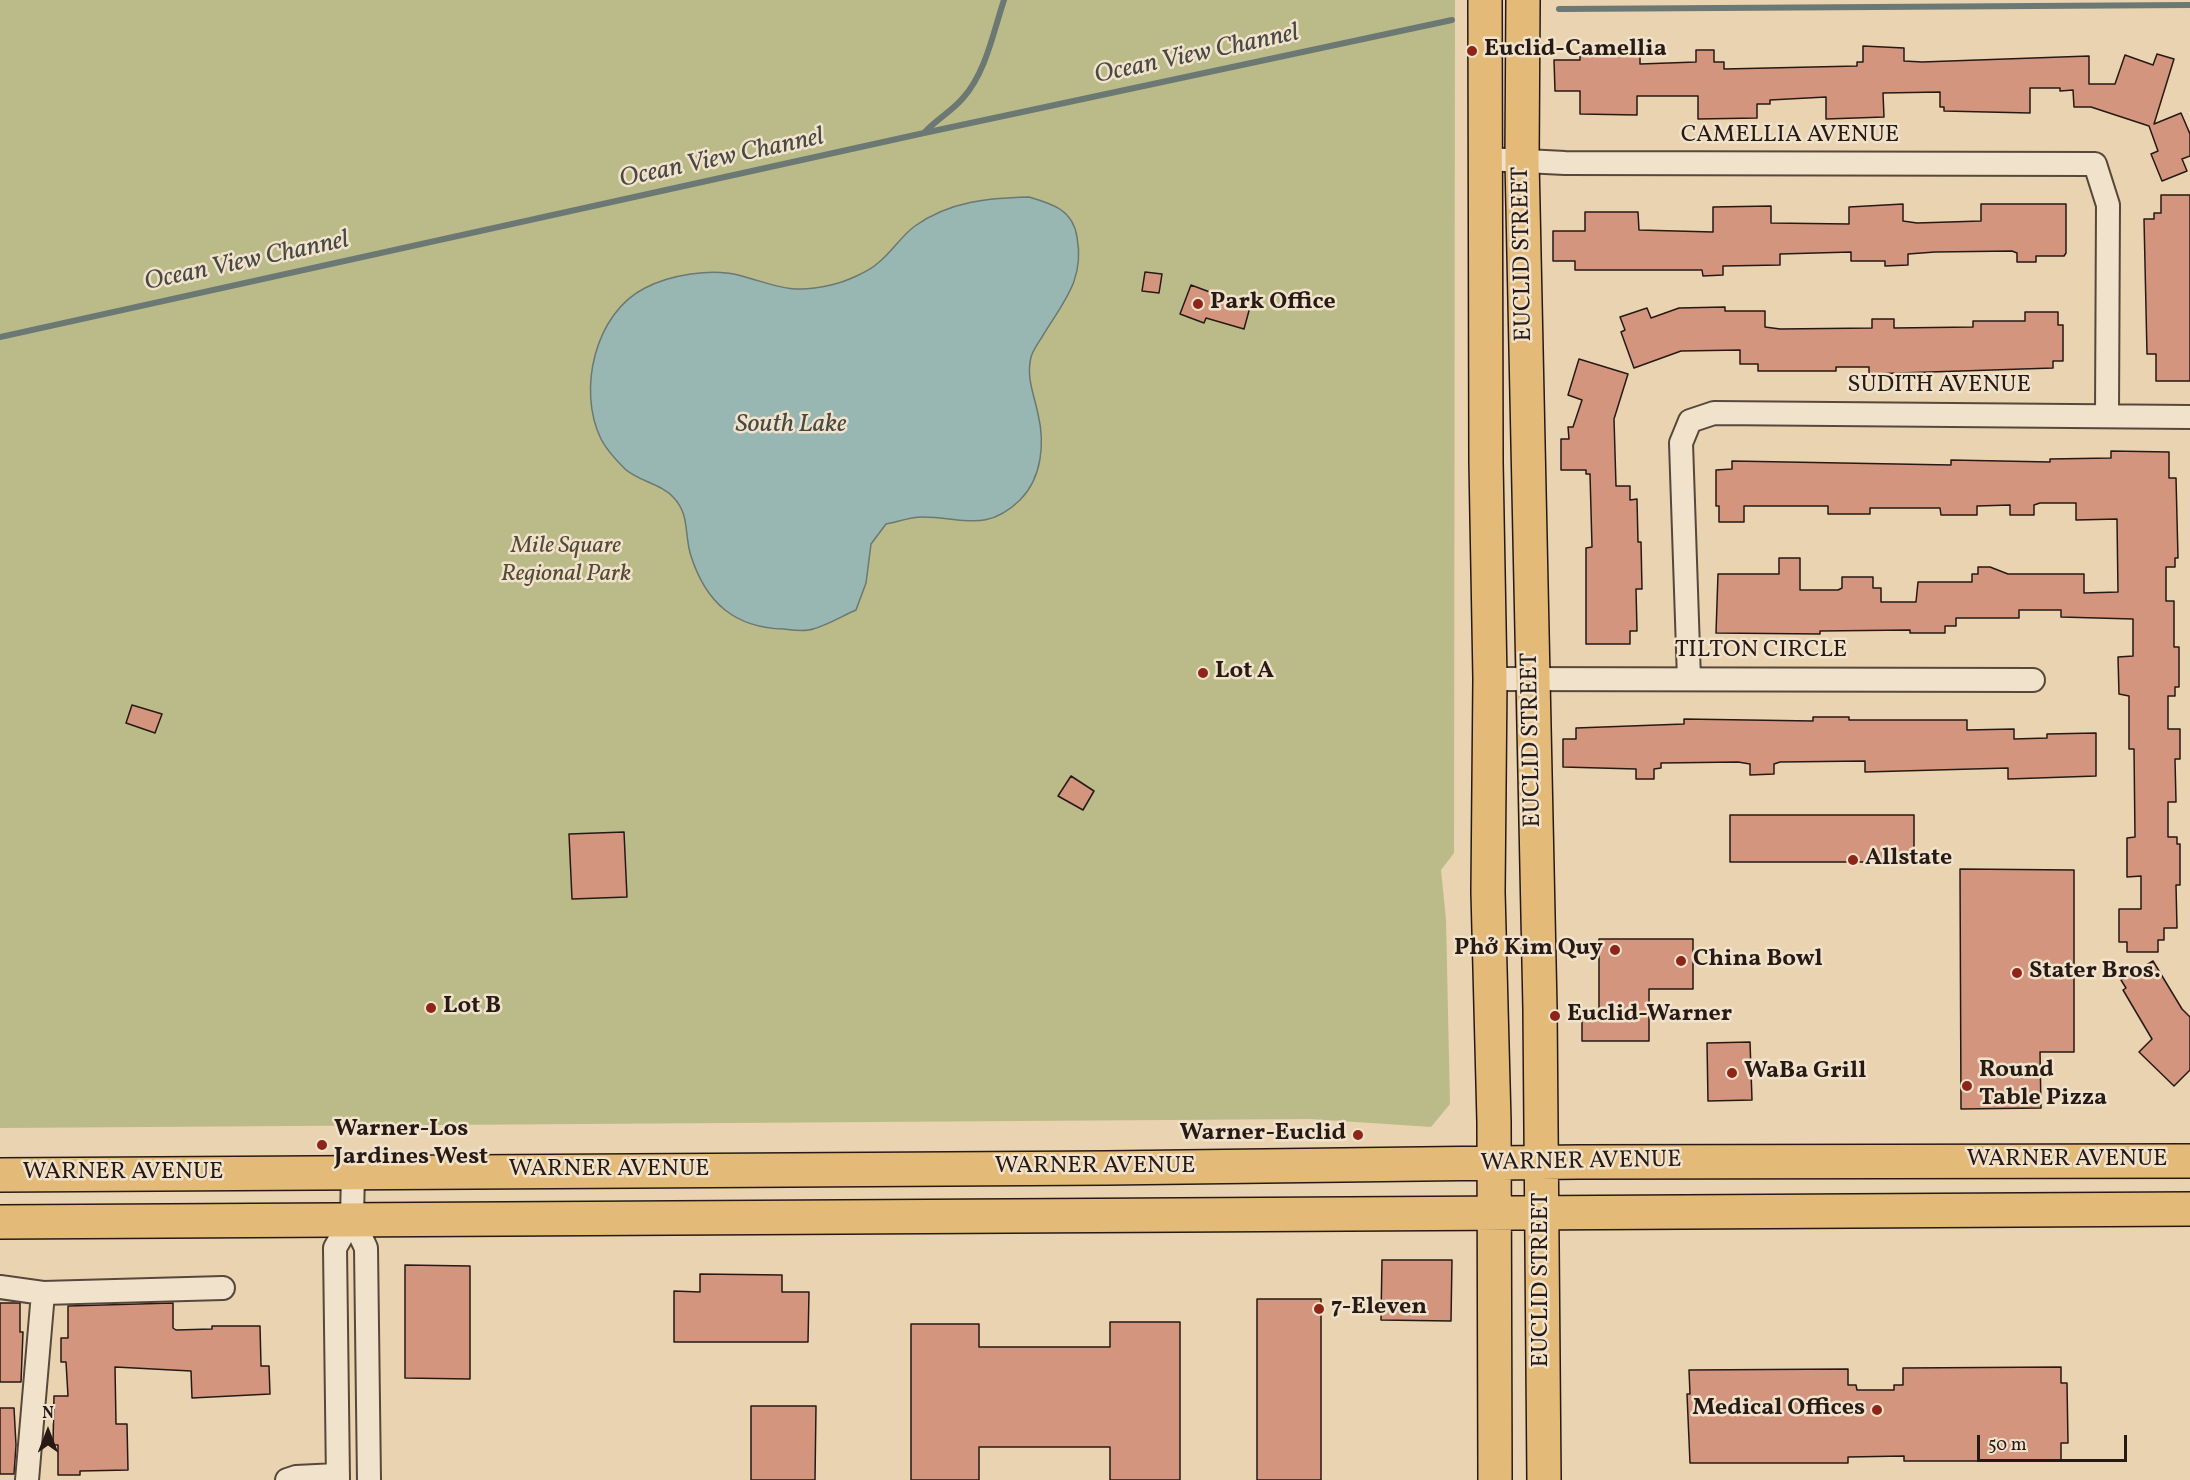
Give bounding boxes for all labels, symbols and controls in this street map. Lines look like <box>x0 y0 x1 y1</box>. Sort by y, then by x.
water label: Ocean View Channel <box>1092 19 1302 93</box>
place label: Euclid-Camellia <box>1484 37 1667 65</box>
marker: Euclid-Camellia <box>1465 44 1479 58</box>
water label: Ocean View Channel <box>617 123 827 197</box>
street label: CAMELLIA AVENUE <box>1681 123 1899 151</box>
street label: EUCLID STREET <box>1508 166 1540 342</box>
water label: Ocean View Channel <box>142 226 352 300</box>
place label: Park Office <box>1210 290 1336 318</box>
marker: Park Office <box>1191 297 1205 311</box>
street label: SUDITH AVENUE <box>1847 373 2031 401</box>
water label: South Lake <box>736 410 846 442</box>
park label: Mile Square Regional Park <box>501 534 631 590</box>
street label: TILTON CIRCLE <box>1675 638 1847 666</box>
street label: EUCLID STREET <box>1517 652 1549 828</box>
place label: Lot A <box>1215 659 1274 687</box>
marker: Lot A <box>1196 666 1210 680</box>
place label: Allstate <box>1865 846 1952 874</box>
marker: Allstate <box>1846 853 1860 867</box>
place label: Phở Kim Quy <box>1454 936 1603 964</box>
marker: Phở Kim Quy <box>1608 943 1622 957</box>
place label: China Bowl <box>1693 947 1823 975</box>
marker: China Bowl <box>1674 954 1688 968</box>
place label: Stater Bros. <box>2029 959 2161 987</box>
marker: Stater Bros. <box>2010 966 2024 980</box>
place label: Lot B <box>443 994 501 1022</box>
marker: Lot B <box>424 1001 438 1015</box>
place label: Euclid-Warner <box>1567 1002 1732 1030</box>
marker: Euclid-Warner <box>1548 1009 1562 1023</box>
place label: Round Table Pizza <box>1979 1058 2107 1114</box>
place label: WaBa Grill <box>1744 1059 1866 1087</box>
marker: WaBa Grill <box>1725 1066 1739 1080</box>
marker: Round Table Pizza <box>1960 1079 1974 1093</box>
place label: Warner-Los Jardines West <box>334 1117 488 1173</box>
place label: Warner-Euclid <box>1180 1121 1346 1149</box>
marker: Warner-Euclid <box>1351 1128 1365 1142</box>
marker: Warner-Los Jardines West <box>315 1138 329 1152</box>
street label: WARNER AVENUE <box>1480 1147 1682 1179</box>
street label: WARNER AVENUE <box>1966 1147 2168 1175</box>
street label: WARNER AVENUE <box>994 1154 1196 1182</box>
street label: WARNER AVENUE <box>508 1157 710 1185</box>
street label: WARNER AVENUE <box>22 1160 224 1188</box>
street label: EUCLID STREET <box>1529 1192 1557 1368</box>
place label: 7-Eleven <box>1331 1295 1427 1323</box>
marker: 7-Eleven <box>1312 1302 1326 1316</box>
place label: Medical Offices <box>1692 1396 1865 1424</box>
north arrow <box>18 1402 78 1462</box>
text: N <box>42 1403 54 1425</box>
marker: Medical Offices <box>1870 1403 1884 1417</box>
scale bar <box>1980 1423 2130 1461</box>
text: 50 m <box>1988 1433 2027 1458</box>

